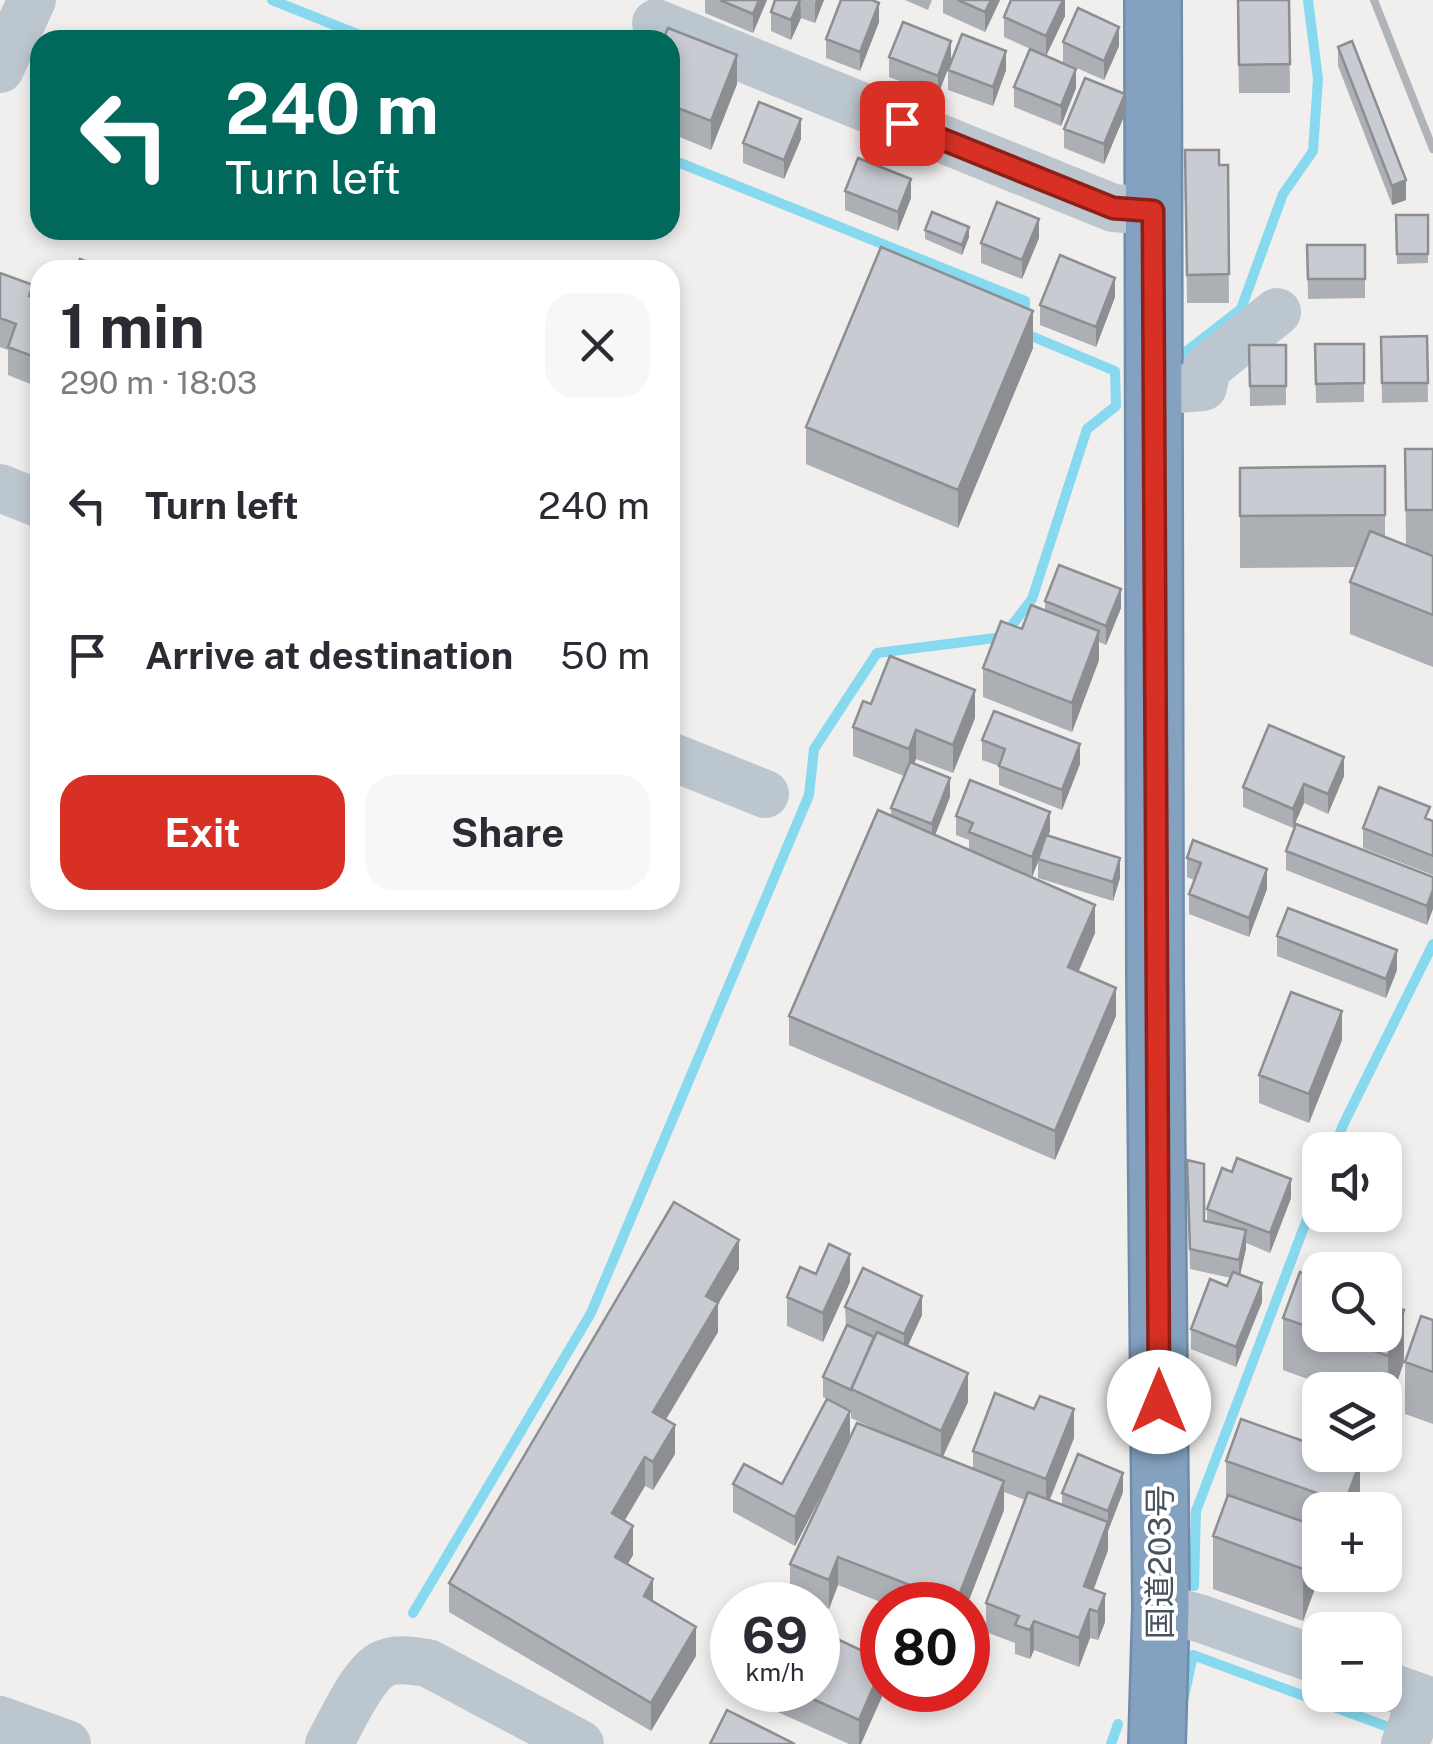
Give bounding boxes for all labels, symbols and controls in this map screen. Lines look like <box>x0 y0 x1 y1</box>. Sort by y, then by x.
text: 240 m <box>225 67 439 150</box>
icon: left <box>60 70 190 200</box>
pin <box>860 81 945 166</box>
icon: arrive <box>875 96 930 151</box>
text: Turn left <box>225 151 401 204</box>
text: 1 min <box>60 291 205 362</box>
button: close <box>545 293 650 398</box>
text: 290 m · 18:03 <box>60 364 257 401</box>
icon: left <box>60 478 115 533</box>
text: Turn left <box>145 483 299 528</box>
text: 240 m <box>538 483 650 528</box>
icon: arrive <box>60 628 115 683</box>
text: Arrive at destination <box>145 633 513 678</box>
text: 50 m <box>560 633 650 678</box>
button: Exit <box>60 775 345 890</box>
button: Share <box>365 775 650 890</box>
map controls <box>1302 1132 1402 1712</box>
button: sound <box>1302 1132 1402 1232</box>
button: search <box>1302 1252 1402 1352</box>
position arrow <box>1107 1350 1211 1454</box>
button: layers <box>1302 1372 1402 1472</box>
street label: 国道203号 <box>1141 1485 1178 1639</box>
button: + <box>1302 1492 1402 1592</box>
speed limit sign: 80 <box>860 1582 990 1712</box>
text: 69 <box>742 1605 808 1664</box>
button: − <box>1302 1612 1402 1712</box>
text: km/h <box>746 1657 804 1687</box>

